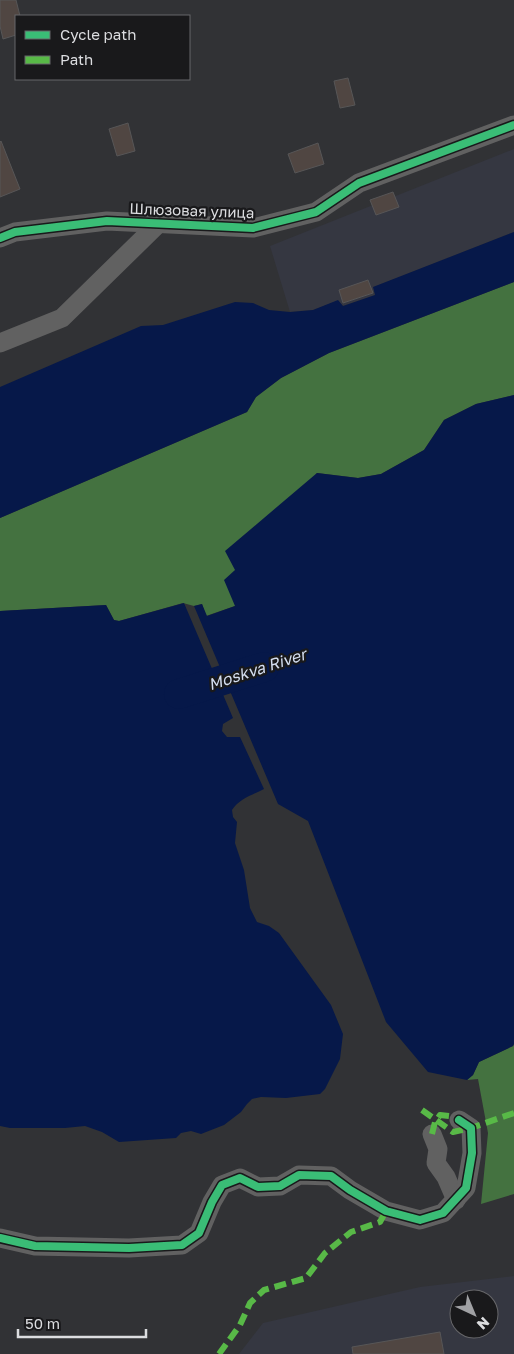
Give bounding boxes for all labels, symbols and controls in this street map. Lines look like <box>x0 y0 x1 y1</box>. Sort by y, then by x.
legend <box>15 15 190 80</box>
text: Cycle path <box>60 25 136 43</box>
text: Path <box>60 50 93 68</box>
street label: Шлюзовая улица <box>129 199 255 221</box>
water label: Moskva River <box>205 643 311 694</box>
north arrow <box>449 1289 499 1339</box>
scale bar <box>18 1306 145 1338</box>
text: 50 m <box>25 1314 60 1332</box>
text: N <box>474 1314 493 1334</box>

